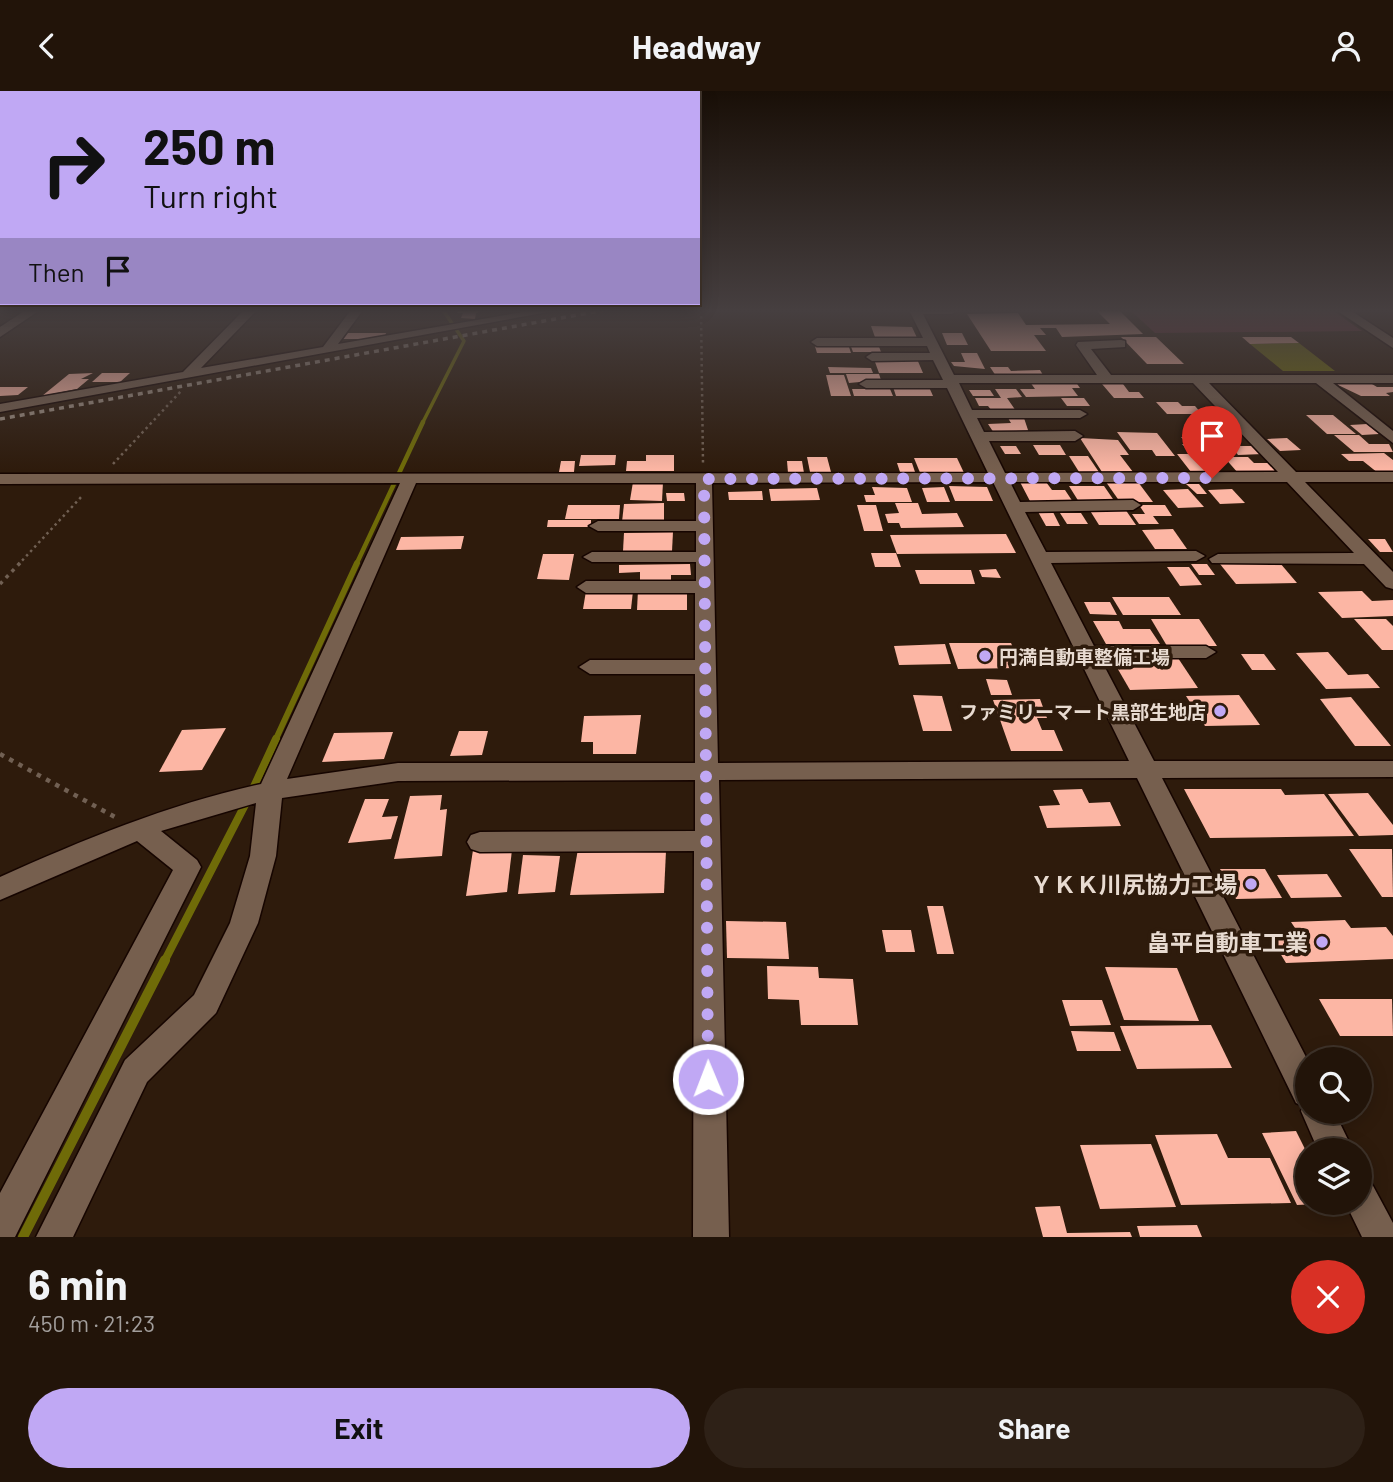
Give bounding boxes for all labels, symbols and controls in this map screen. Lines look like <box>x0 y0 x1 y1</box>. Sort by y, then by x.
icon: back <box>28 27 66 65</box>
text: Headway <box>632 27 761 65</box>
icon: person <box>1327 27 1365 65</box>
text: 250 m <box>143 116 276 175</box>
icon: right <box>28 119 119 210</box>
text: Turn right <box>143 176 278 214</box>
icon: arrive <box>99 252 137 290</box>
text: Then <box>28 256 85 287</box>
pin <box>1182 406 1242 478</box>
icon: arrive <box>1193 417 1231 455</box>
place label: 円満自動車整備工場 <box>999 645 1170 668</box>
marker: 円満自動車整備工場 <box>977 648 993 664</box>
place label: ファミリーマート黒部生地店 <box>959 700 1206 723</box>
marker: ファミリーマート黒部生地店 <box>1212 703 1228 719</box>
place label: ＹＫＫ川尻協力工場 <box>1030 870 1237 898</box>
marker: ＹＫＫ川尻協力工場 <box>1243 876 1259 892</box>
place label: 畠平自動車工業 <box>1147 928 1308 956</box>
marker: 畠平自動車工業 <box>1314 934 1330 950</box>
position arrow <box>671 1042 745 1116</box>
map controls <box>1295 1047 1372 1215</box>
button: search <box>1295 1047 1372 1124</box>
button: layers <box>1295 1138 1372 1215</box>
text: 6 min <box>28 1258 128 1308</box>
button: close <box>1291 1260 1365 1334</box>
text: 450 m · 21:23 <box>28 1309 155 1337</box>
button: Exit <box>28 1388 690 1468</box>
button: Share <box>704 1388 1365 1468</box>

